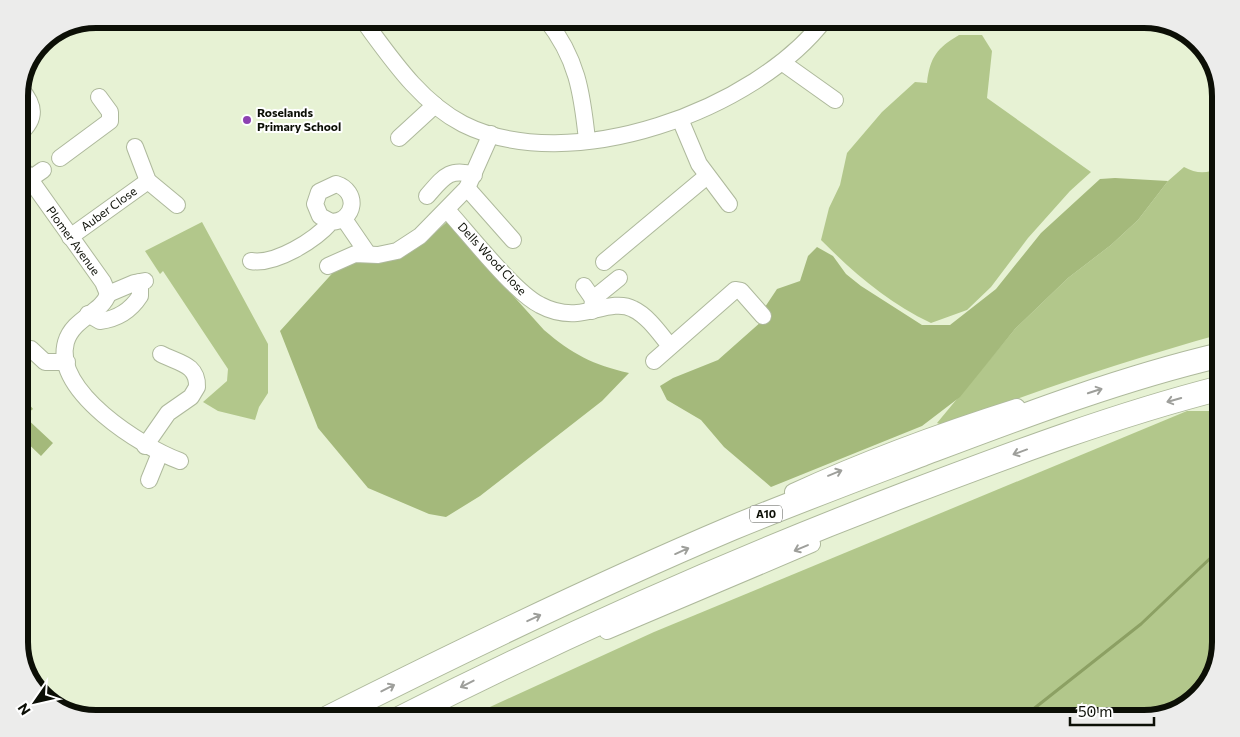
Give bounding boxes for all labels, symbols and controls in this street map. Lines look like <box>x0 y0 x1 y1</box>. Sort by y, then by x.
place label: Roselands Primary School <box>257 105 341 133</box>
marker: Roselands Primary School <box>241 114 253 126</box>
street label: Auber Close <box>78 183 139 233</box>
street label: Plomer Avenue <box>44 203 103 278</box>
street label: Dells Wood Close <box>456 219 530 298</box>
one-way arrow <box>1086 386 1102 396</box>
one-way arrow <box>1166 396 1182 406</box>
one-way arrow <box>1013 448 1028 457</box>
one-way arrow <box>827 468 842 478</box>
road number: A10 <box>750 506 782 522</box>
one-way arrow <box>794 544 809 554</box>
one-way arrow <box>674 545 689 555</box>
one-way arrow <box>526 613 541 623</box>
north arrow <box>10 677 60 727</box>
one-way arrow <box>460 680 475 689</box>
one-way arrow <box>380 683 395 693</box>
scale bar <box>1070 694 1154 726</box>
text: N <box>14 700 34 719</box>
text: 50 m <box>1078 702 1112 720</box>

